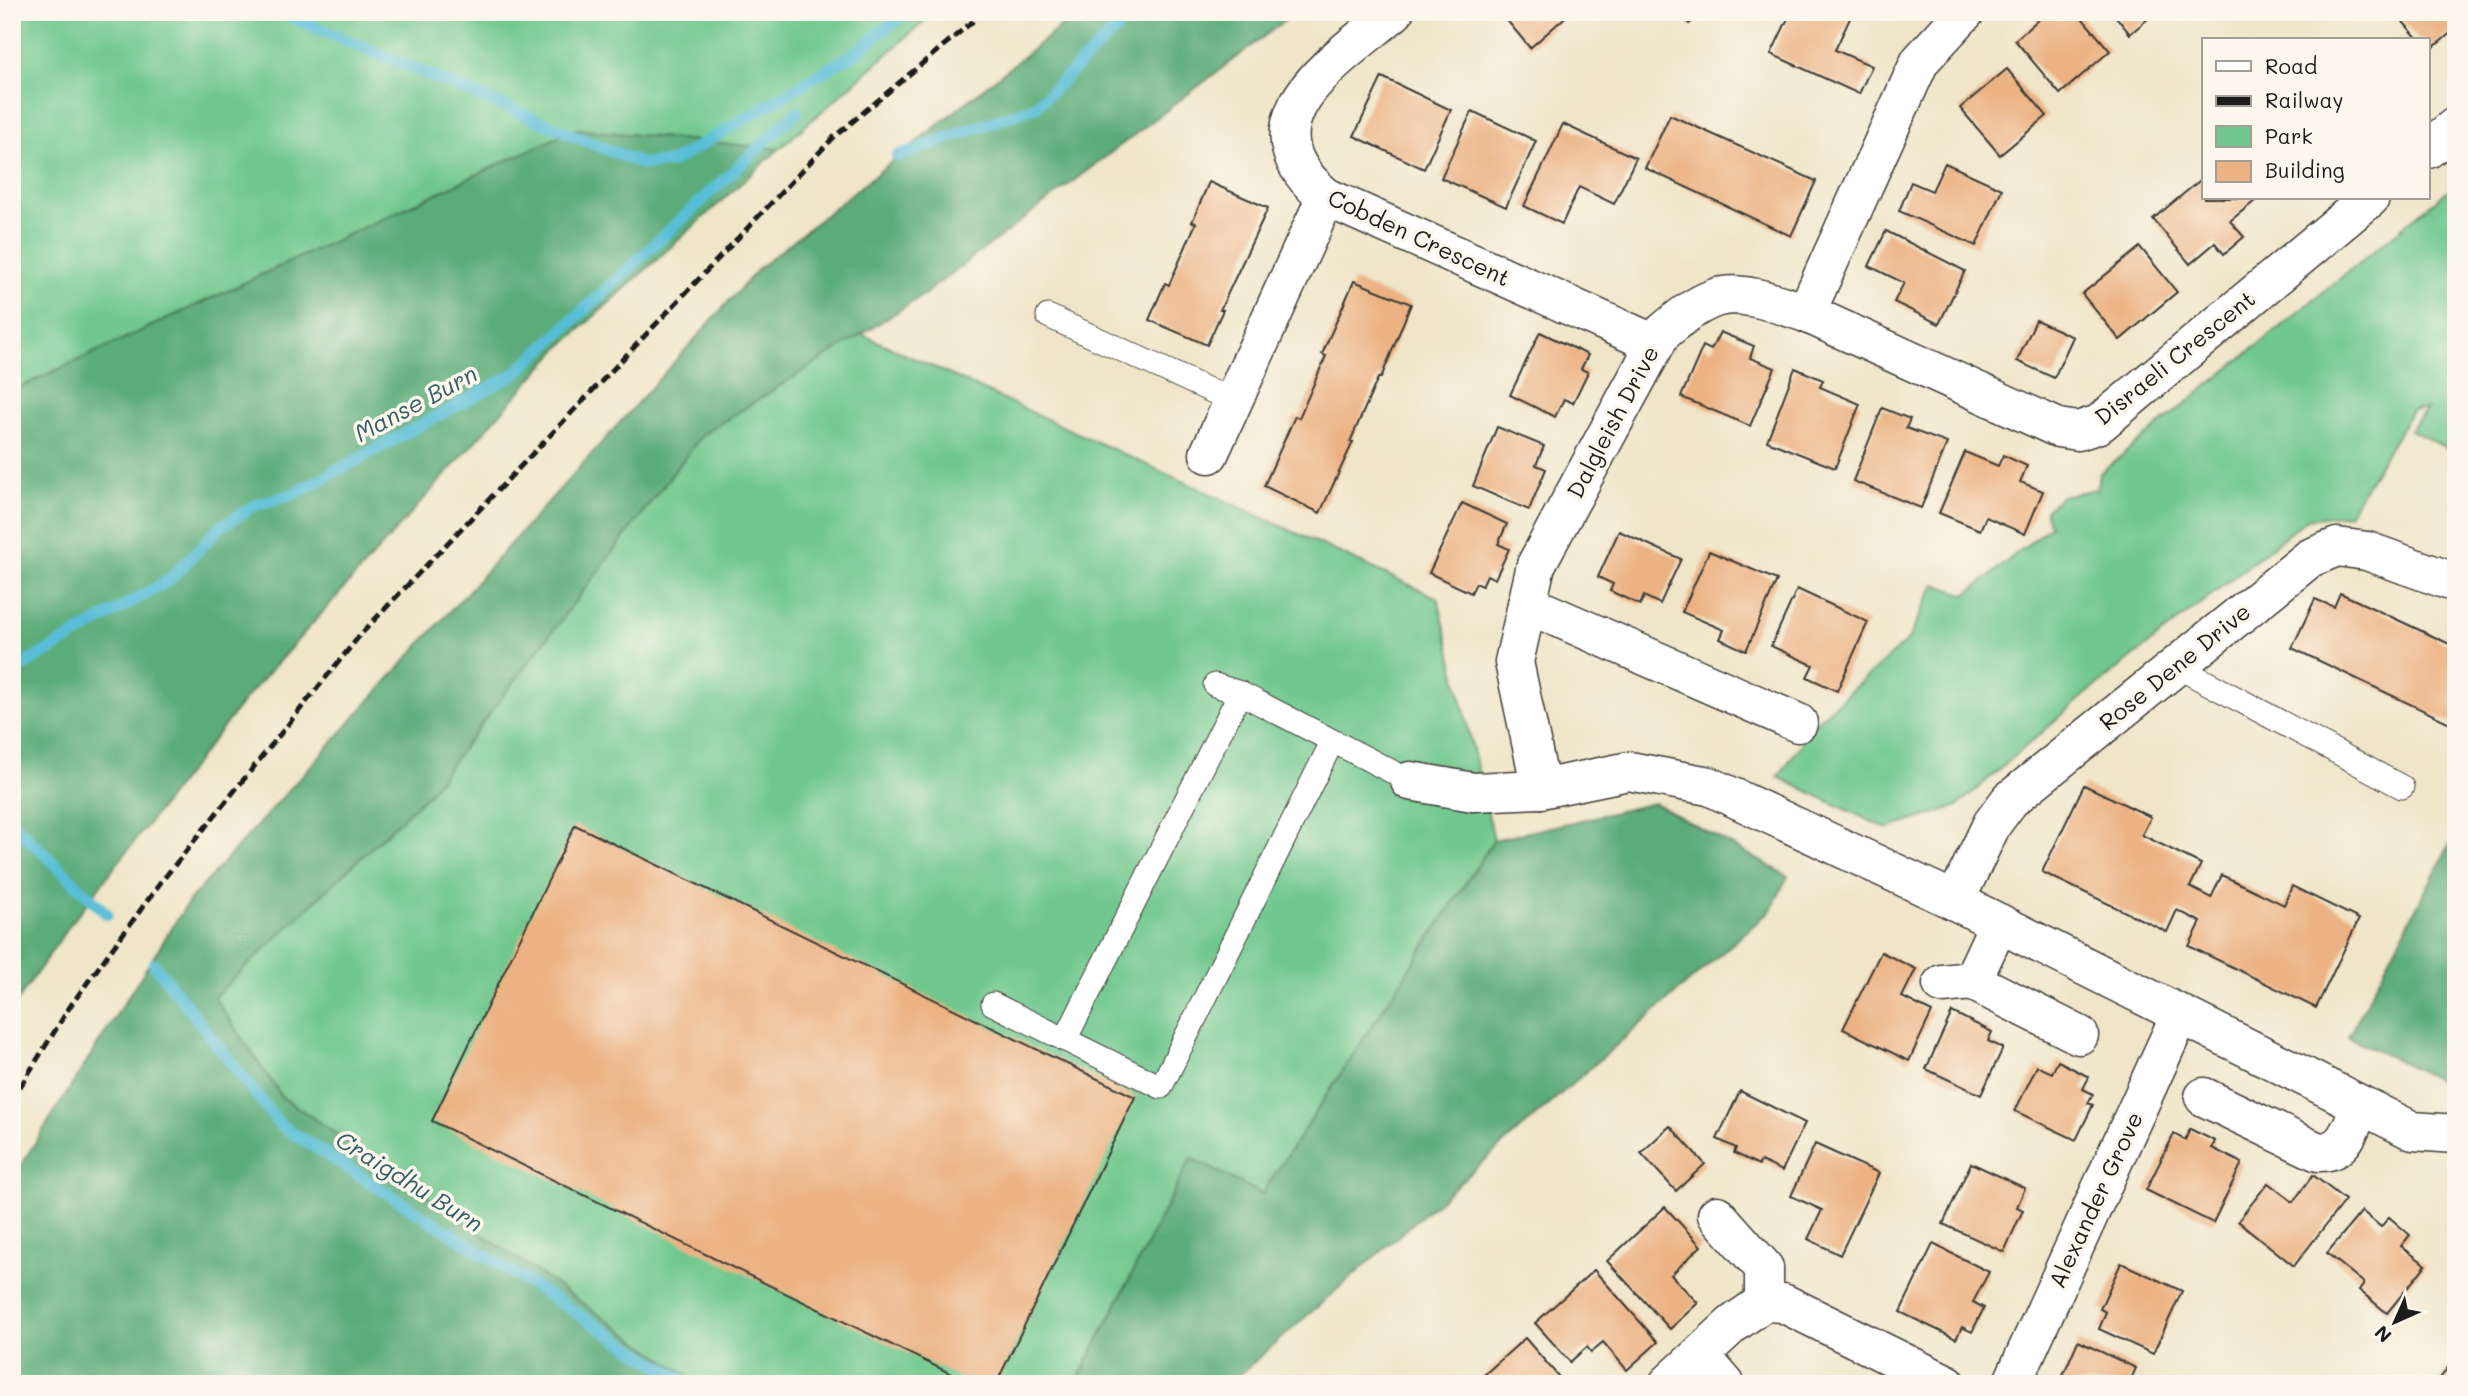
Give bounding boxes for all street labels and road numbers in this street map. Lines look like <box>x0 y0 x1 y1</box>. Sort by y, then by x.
street label: Cobden Crescent <box>1324 182 1515 292</box>
street label: Disraeli Crescent <box>2088 283 2261 431</box>
street label: Dalgleish Drive <box>1559 340 1665 503</box>
street label: Rose Dene Drive <box>2093 596 2256 737</box>
street label: Alexander Grove <box>2041 1107 2149 1292</box>

